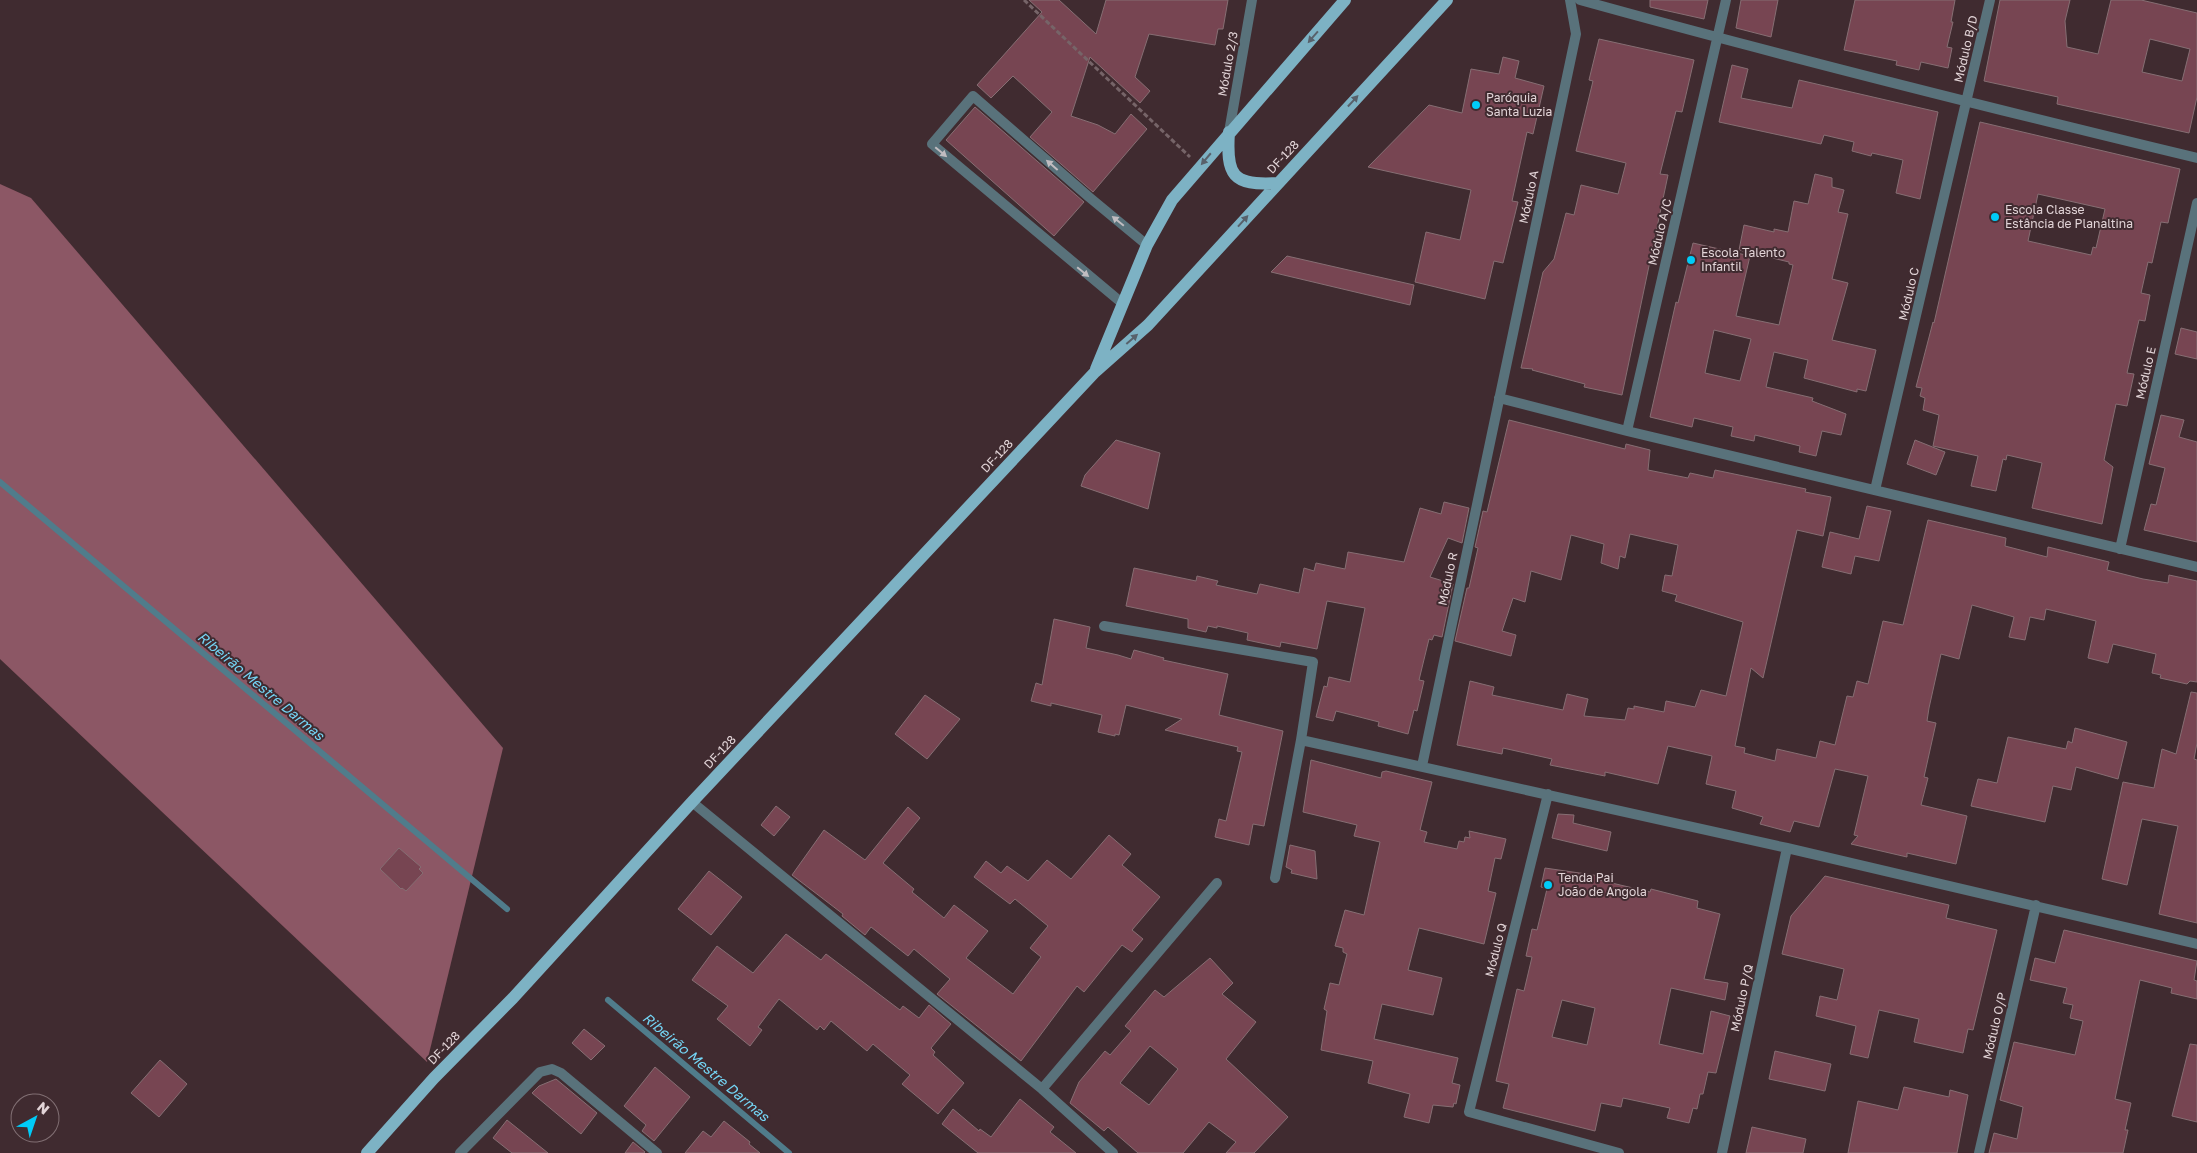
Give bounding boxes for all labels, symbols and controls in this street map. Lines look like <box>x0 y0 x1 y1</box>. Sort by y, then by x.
street label: Módulo B/D <box>1951 14 1981 84</box>
street label: Módulo 2/3 <box>1214 30 1241 98</box>
one-way arrow <box>1307 30 1318 43</box>
place label: Paróquia Santa Luzia <box>1486 90 1552 119</box>
one-way arrow <box>1347 96 1359 108</box>
marker: Paróquia Santa Luzia <box>1470 99 1482 111</box>
street label: DF-128 <box>1263 137 1302 176</box>
one-way arrow <box>935 146 947 157</box>
one-way arrow <box>1200 152 1211 165</box>
one-way arrow <box>1046 159 1058 171</box>
street label: Módulo A <box>1516 169 1541 225</box>
street label: Módulo A/C <box>1645 197 1674 267</box>
place label: Escola Classe Estância de Planaltina <box>2005 202 2133 231</box>
marker: Escola Classe Estância de Planaltina <box>1989 211 2001 223</box>
one-way arrow <box>1111 215 1124 226</box>
one-way arrow <box>1237 216 1249 228</box>
place label: Escola Talento Infantil <box>1701 245 1785 274</box>
marker: Escola Talento Infantil <box>1685 254 1697 266</box>
one-way arrow <box>1076 266 1089 277</box>
street label: Módulo C <box>1895 266 1922 322</box>
one-way arrow <box>1125 334 1138 345</box>
street label: Módulo E <box>2132 345 2159 401</box>
street label: DF-128 <box>977 436 1016 475</box>
street label: Módulo R <box>1435 551 1460 607</box>
water label: Ribeirão Mestre Darmas <box>195 628 328 744</box>
street label: DF-128 <box>700 732 739 771</box>
place label: Tenda Pai João de Angola <box>1558 870 1647 899</box>
marker: Tenda Pai João de Angola <box>1542 879 1554 891</box>
street label: Módulo Q <box>1482 921 1509 978</box>
street label: Módulo P/Q <box>1727 963 1756 1033</box>
street label: Módulo O/P <box>1979 991 2010 1061</box>
water label: Ribeirão Mestre Darmas <box>640 1009 773 1125</box>
street label: DF-128 <box>424 1028 463 1067</box>
north arrow <box>10 1093 60 1143</box>
text: N <box>34 1098 53 1118</box>

